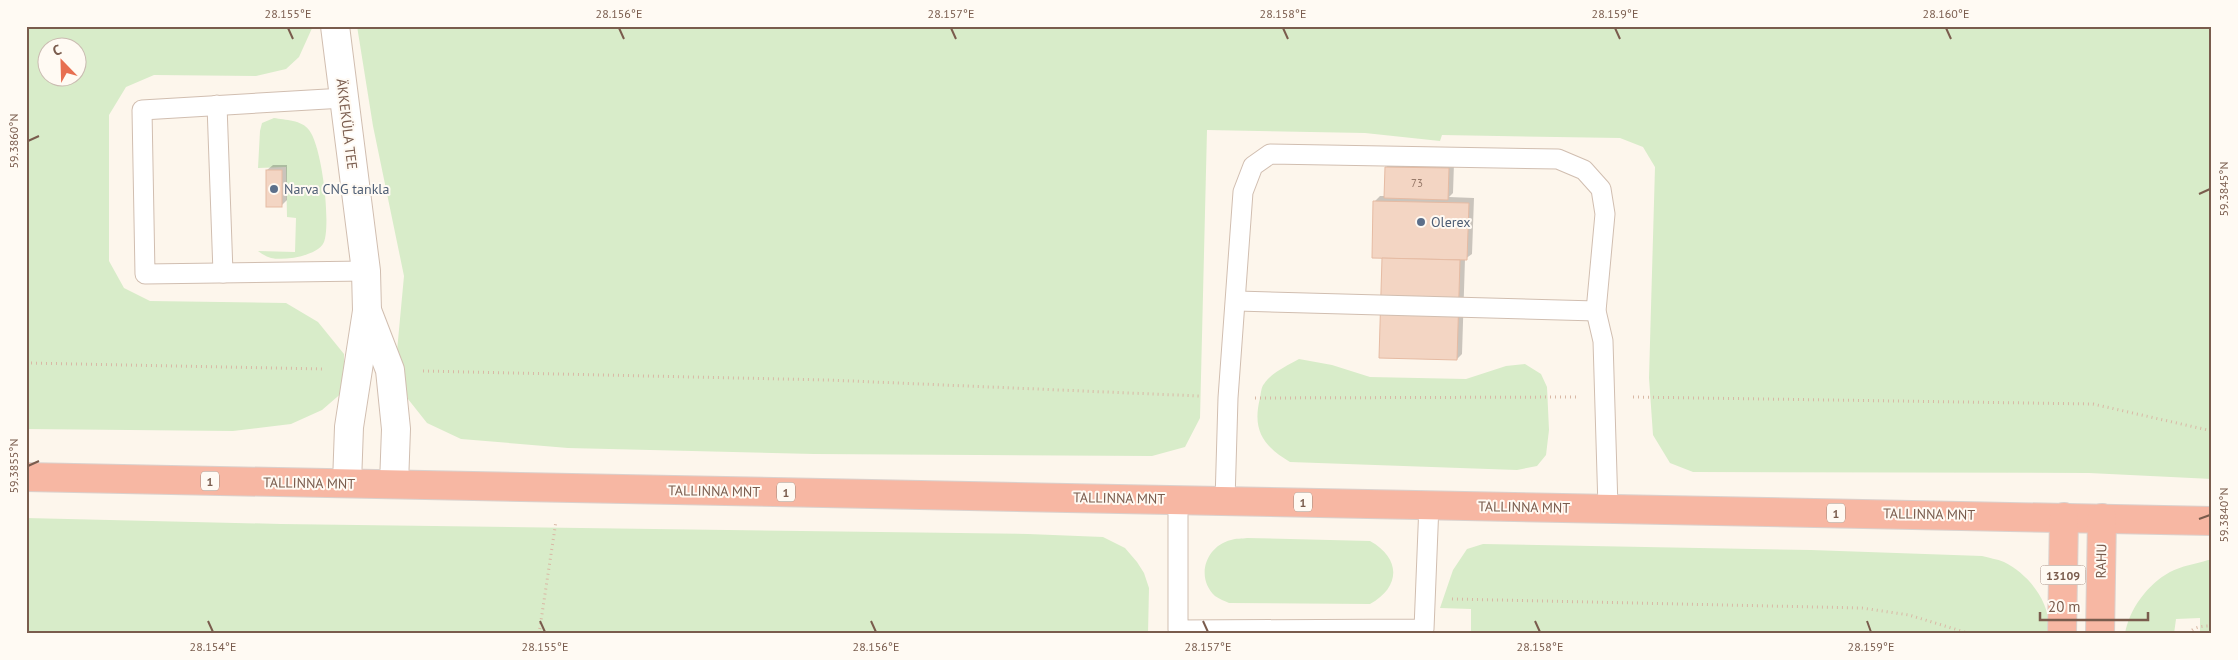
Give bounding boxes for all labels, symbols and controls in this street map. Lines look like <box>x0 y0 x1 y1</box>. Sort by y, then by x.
text: 28.155°E <box>265 6 311 21</box>
text: 28.156°E <box>596 6 642 21</box>
text: 28.157°E <box>928 6 974 21</box>
text: 28.158°E <box>1260 6 1306 21</box>
text: 28.159°E <box>1592 6 1638 21</box>
text: 28.160°E <box>1923 6 1969 21</box>
north arrow <box>38 38 88 88</box>
text: С <box>50 40 64 60</box>
street label: ÄKKEKÜLA TEE <box>332 78 362 170</box>
text: 59.3860°N <box>6 114 21 168</box>
text: 59.3845°N <box>2216 162 2231 216</box>
house number: 73 <box>1411 176 1423 190</box>
place label: Narva CNG tankla <box>284 180 389 198</box>
marker: Narva CNG tankla <box>268 183 280 195</box>
place label: Olerex <box>1431 213 1471 231</box>
marker: Olerex <box>1415 216 1427 228</box>
text: 59.3855°N <box>6 439 21 493</box>
road number: 1 <box>201 472 219 491</box>
street label: TALLINNA MNT <box>263 473 355 493</box>
street label: TALLINNA MNT <box>668 481 760 501</box>
road number: 1 <box>777 482 795 502</box>
street label: TALLINNA MNT <box>1073 488 1165 508</box>
text: 59.3840°N <box>2216 488 2231 542</box>
road number: 1 <box>1294 492 1312 512</box>
street label: TALLINNA MNT <box>1478 497 1570 517</box>
road number: 1 <box>1827 503 1845 522</box>
street label: TALLINNA MNT <box>1883 504 1975 524</box>
street label: RAHU <box>2092 543 2110 579</box>
road number: 13109 <box>2040 566 2086 584</box>
scale bar <box>2040 590 2148 622</box>
text: 20 m <box>2048 597 2081 616</box>
text: 28.154°E <box>190 639 236 654</box>
text: 28.155°E <box>522 639 568 654</box>
text: 28.156°E <box>853 639 899 654</box>
text: 28.157°E <box>1185 639 1231 654</box>
text: 28.158°E <box>1517 639 1563 654</box>
text: 28.159°E <box>1848 639 1894 654</box>

